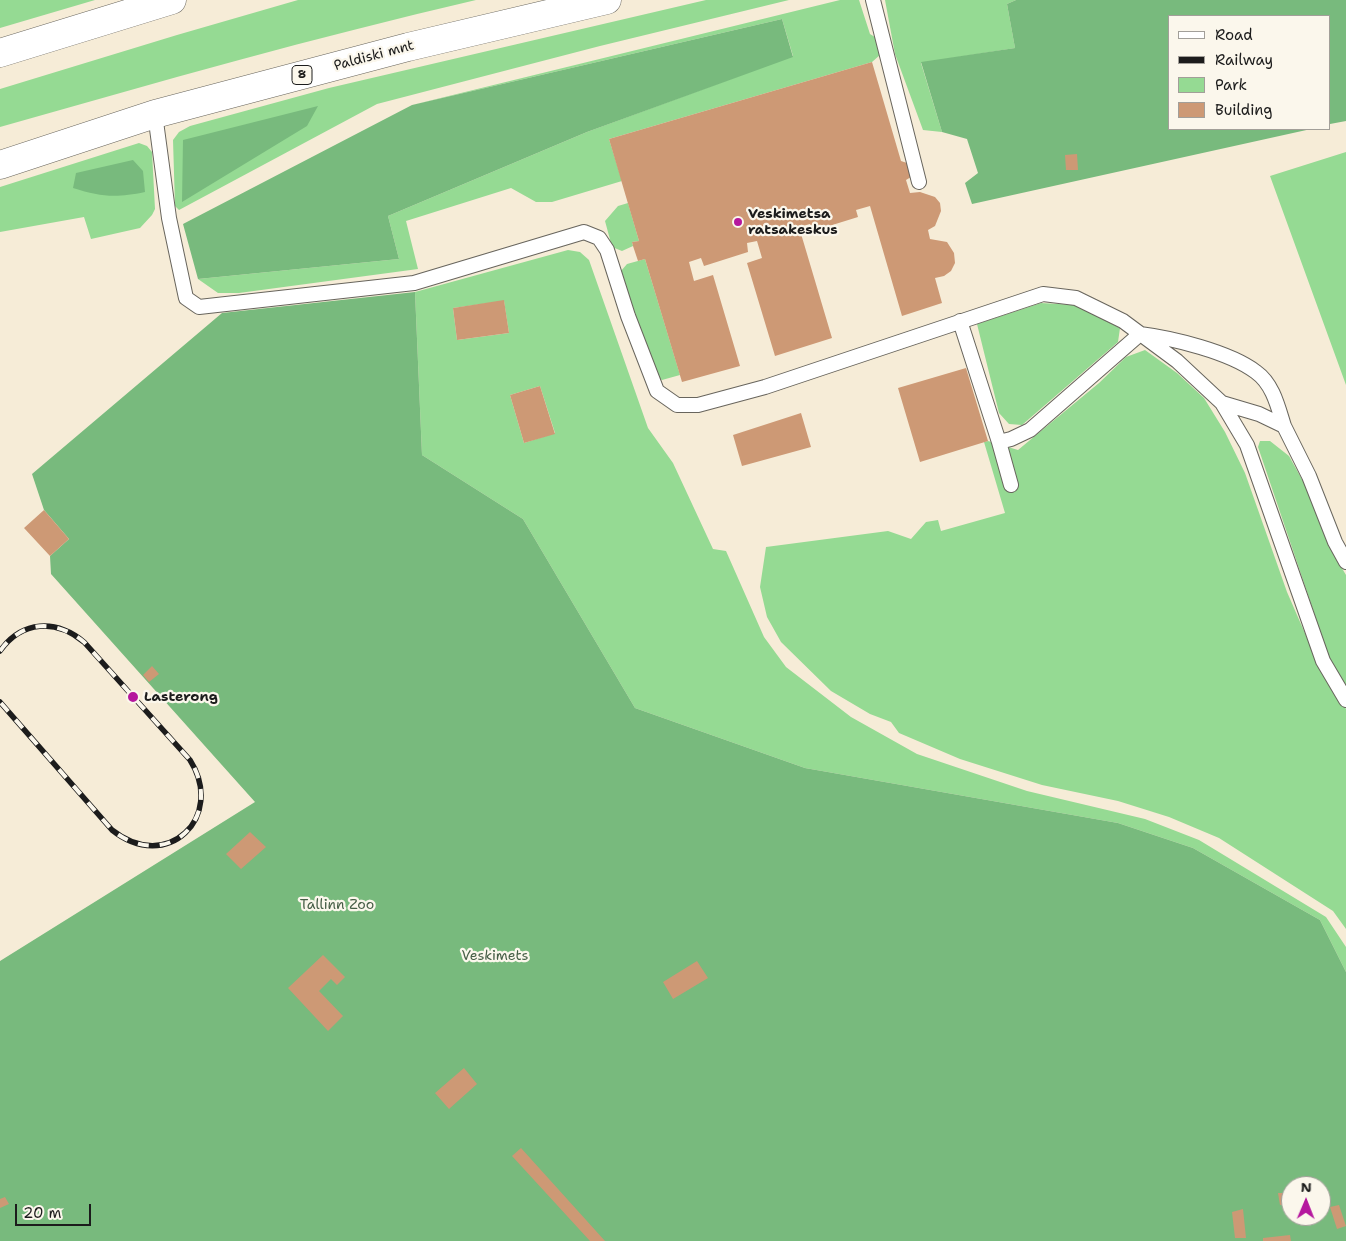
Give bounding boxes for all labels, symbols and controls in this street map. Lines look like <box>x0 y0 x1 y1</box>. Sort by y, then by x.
legend <box>1168 15 1331 130</box>
text: Road <box>1215 25 1253 45</box>
street label: Paldiski mnt <box>332 37 416 75</box>
text: Railway <box>1215 50 1273 70</box>
road number: 8 <box>292 66 312 84</box>
text: Park <box>1215 75 1247 95</box>
text: Building <box>1215 100 1272 120</box>
place label: Veskimetsa ratsakeskus <box>748 206 838 238</box>
marker: Veskimetsa ratsakeskus <box>732 216 744 228</box>
place label: Lasterong <box>144 689 218 705</box>
marker: Lasterong <box>126 690 140 704</box>
park label: Tallinn Zoo <box>300 897 374 913</box>
park label: Veskimets <box>461 948 529 964</box>
north arrow <box>1281 1176 1331 1226</box>
text: N <box>1301 1178 1312 1196</box>
scale bar <box>18 1194 94 1226</box>
text: 20 m <box>23 1203 62 1223</box>

